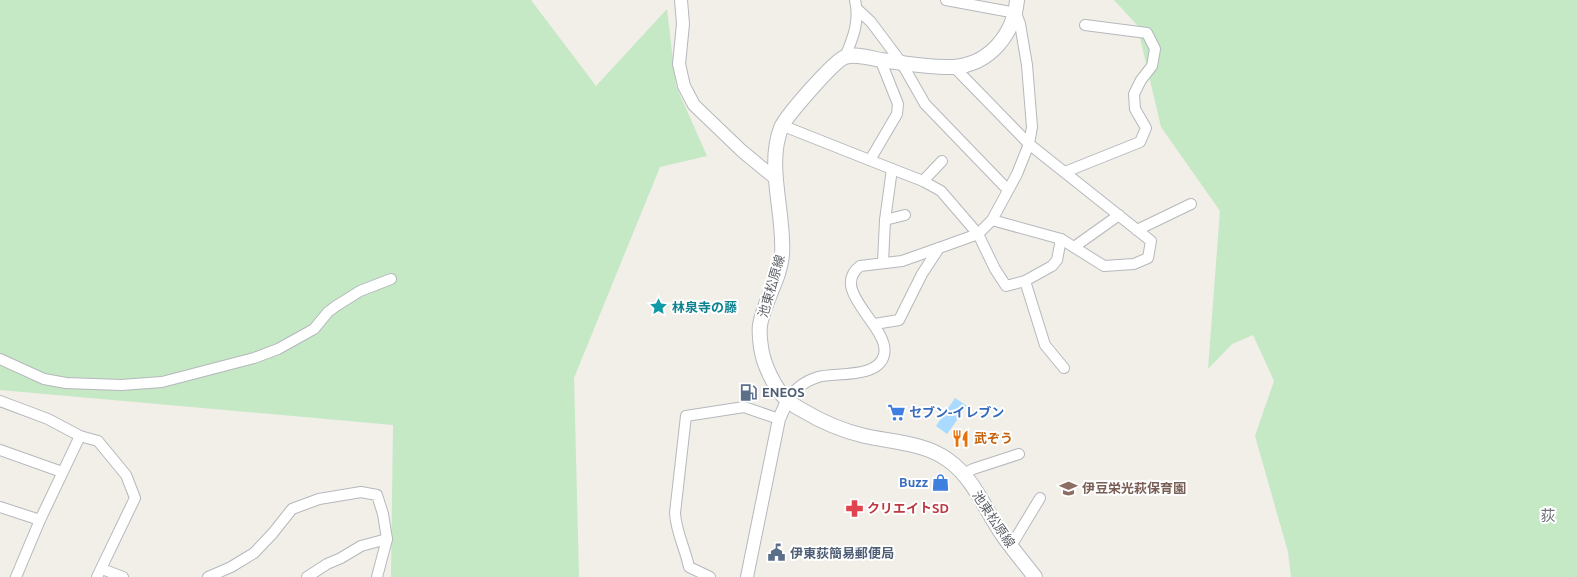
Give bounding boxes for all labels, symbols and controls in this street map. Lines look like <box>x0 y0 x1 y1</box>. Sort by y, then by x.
street label: 池東松原線 <box>755 253 787 319</box>
place icon: 林泉寺の藤 <box>649 297 669 317</box>
place label: 林泉寺の藤 <box>672 300 737 314</box>
fuel station icon: ENEOS <box>739 382 759 402</box>
place label: ENEOS <box>762 385 805 399</box>
supermarket icon: セブン-イレブン <box>886 402 906 422</box>
place label: セブン-イレブン <box>909 405 1004 419</box>
restaurant icon: 武ぞう <box>951 428 971 448</box>
place label: 武ぞう <box>974 431 1013 445</box>
shop icon: Buzz <box>931 472 951 492</box>
place label: Buzz <box>899 475 928 489</box>
school or university icon: 伊豆栄光萩保育園 <box>1059 478 1079 498</box>
place label: 伊豆栄光萩保育園 <box>1082 481 1186 495</box>
street label: 池東松原線 <box>970 488 1018 550</box>
pharmacy icon: クリエイトSD <box>844 498 864 518</box>
place label: クリエイトSD <box>867 501 949 515</box>
district label: 荻 <box>1540 507 1556 524</box>
public building icon: 伊東荻簡易郵便局 <box>767 543 787 563</box>
place label: 伊東荻簡易郵便局 <box>790 546 894 560</box>

